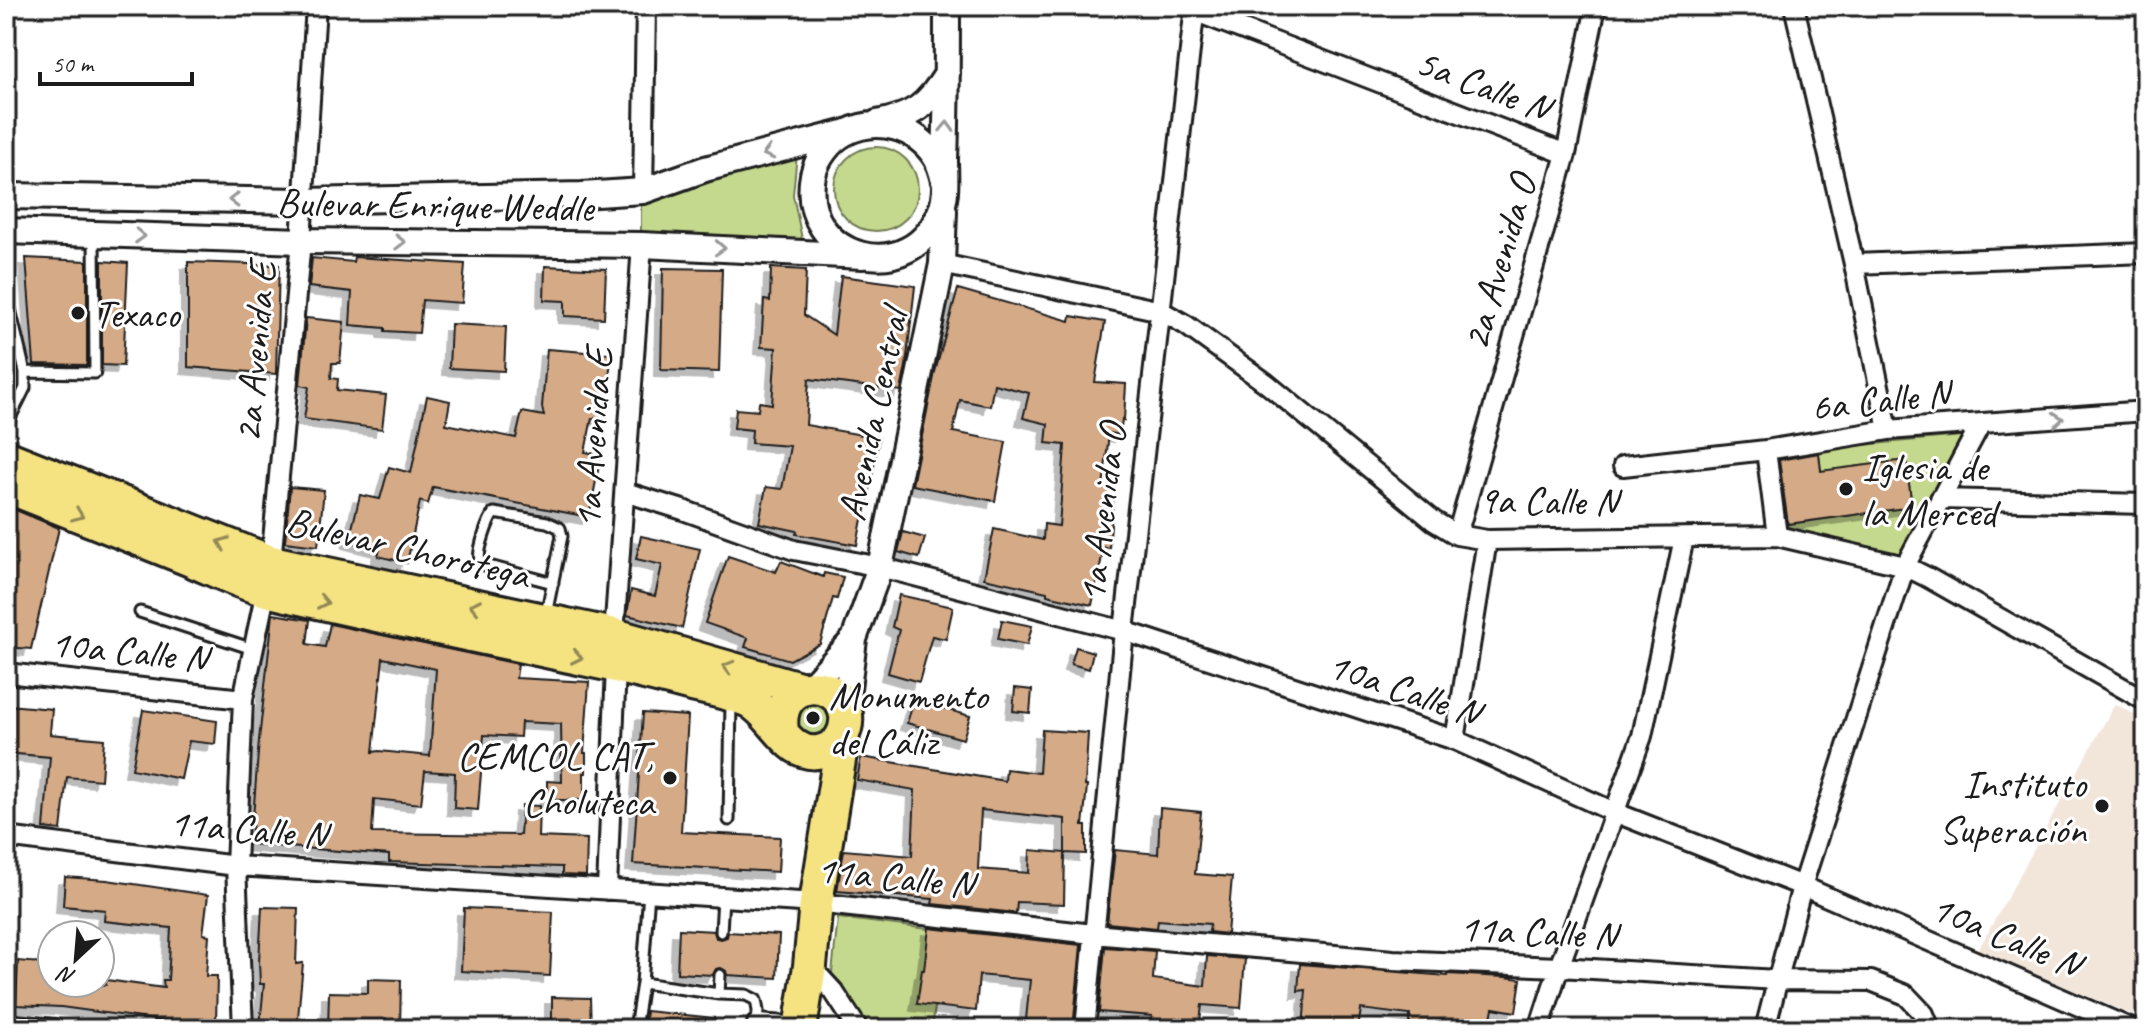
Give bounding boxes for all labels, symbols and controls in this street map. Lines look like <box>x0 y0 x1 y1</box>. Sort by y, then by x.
scale bar <box>40 36 192 86</box>
street label: 5a Calle N <box>1409 37 1561 135</box>
text: 50 m <box>52 49 95 79</box>
one-way arrow <box>938 120 955 133</box>
one-way arrow <box>761 144 775 160</box>
street label: 2a Avenida O <box>1450 165 1549 355</box>
street label: Bulevar Enrique Weddle <box>276 177 597 233</box>
one-way arrow <box>227 191 240 209</box>
one-way arrow <box>134 227 147 244</box>
one-way arrow <box>394 233 407 251</box>
one-way arrow <box>714 240 727 257</box>
street label: 2a Avenida E <box>222 255 288 444</box>
place label: Texaco <box>94 289 182 339</box>
street label: Avenida Central <box>826 298 921 525</box>
marker: Texaco <box>69 304 87 322</box>
street label: 1a Avenida E <box>562 341 625 530</box>
street label: 6a Calle N <box>1808 367 1957 432</box>
one-way arrow <box>2052 410 2065 427</box>
street label: 1a Avenida O <box>1066 417 1138 605</box>
place label: Iglesia de la Merced <box>1862 442 2002 538</box>
street label: 9a Calle N <box>1478 475 1623 527</box>
marker: Iglesia de la Merced <box>1837 480 1855 498</box>
street label: Bulevar Chorotega <box>282 496 536 601</box>
one-way arrow <box>70 505 84 522</box>
one-way arrow <box>217 536 231 553</box>
one-way arrow <box>316 593 329 610</box>
one-way arrow <box>469 598 482 615</box>
street label: 10a Calle N <box>48 618 215 685</box>
street label: 10a Calle N <box>1321 640 1491 740</box>
one-way arrow <box>570 648 583 665</box>
one-way arrow <box>721 660 735 677</box>
place label: Monumento del Cáliz <box>829 671 989 767</box>
marker: Monumento del Cáliz <box>804 709 822 727</box>
place label: CEMCOL CAT, Choluteca <box>457 731 657 827</box>
place label: Instituto Superación <box>1939 759 2088 855</box>
marker: CEMCOL CAT, Choluteca <box>661 769 679 787</box>
street label: 11a Calle N <box>168 797 334 861</box>
marker: Instituto Superación <box>2093 797 2111 815</box>
street label: 11a Calle N <box>814 844 981 911</box>
street label: 10a Calle N <box>1924 882 2093 992</box>
street label: 11a Calle N <box>1458 903 1623 961</box>
north arrow <box>36 919 116 999</box>
text: N <box>52 959 80 992</box>

